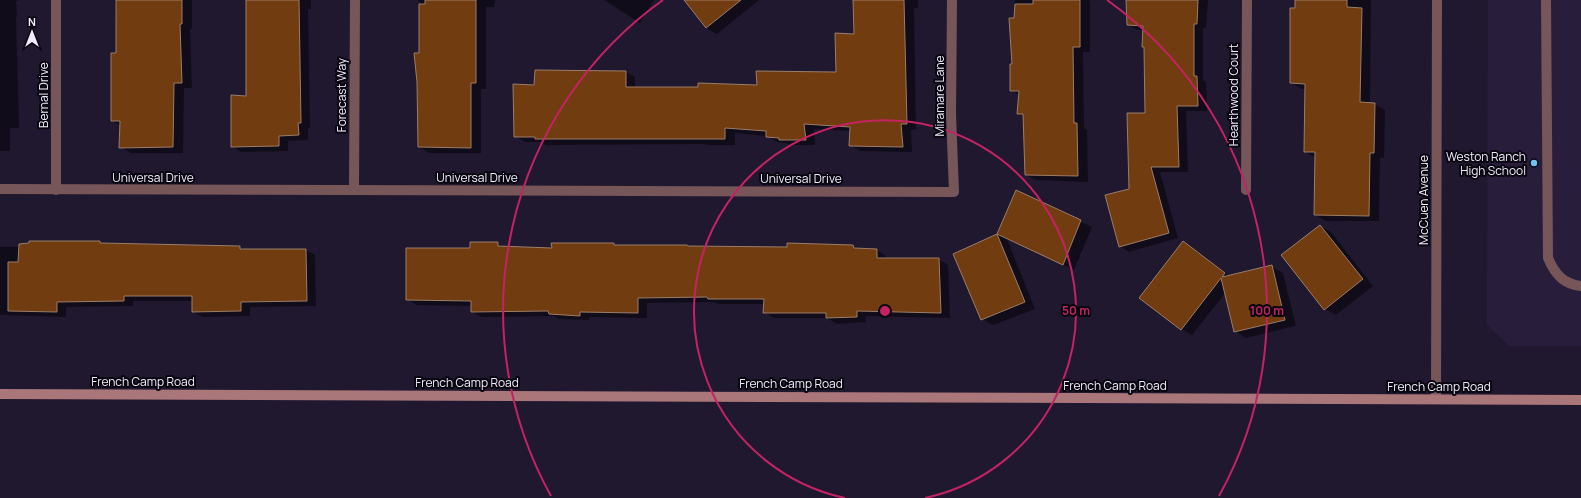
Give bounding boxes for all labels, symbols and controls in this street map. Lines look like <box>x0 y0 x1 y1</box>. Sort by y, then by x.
north arrow <box>12 12 52 52</box>
text: N <box>28 14 36 29</box>
street label: Hearthwood Court <box>1225 43 1242 146</box>
street label: Miramare Lane <box>931 56 948 137</box>
street label: Forecast Way <box>333 57 350 132</box>
street label: Bernal Drive <box>35 62 52 128</box>
place label: Weston Ranch High School <box>1446 148 1526 179</box>
street label: McCuen Avenue <box>1415 155 1432 245</box>
marker: Weston Ranch High School <box>1529 158 1539 168</box>
street label: Universal Drive <box>112 169 194 186</box>
street label: Universal Drive <box>436 169 518 186</box>
street label: Universal Drive <box>760 170 842 187</box>
text: 50 m <box>1062 302 1090 319</box>
text: 100 m <box>1250 302 1284 319</box>
centre of rings <box>878 304 892 318</box>
street label: French Camp Road <box>91 373 195 390</box>
street label: French Camp Road <box>415 374 519 391</box>
street label: French Camp Road <box>739 375 843 392</box>
street label: French Camp Road <box>1063 377 1167 394</box>
street label: French Camp Road <box>1387 378 1491 395</box>

